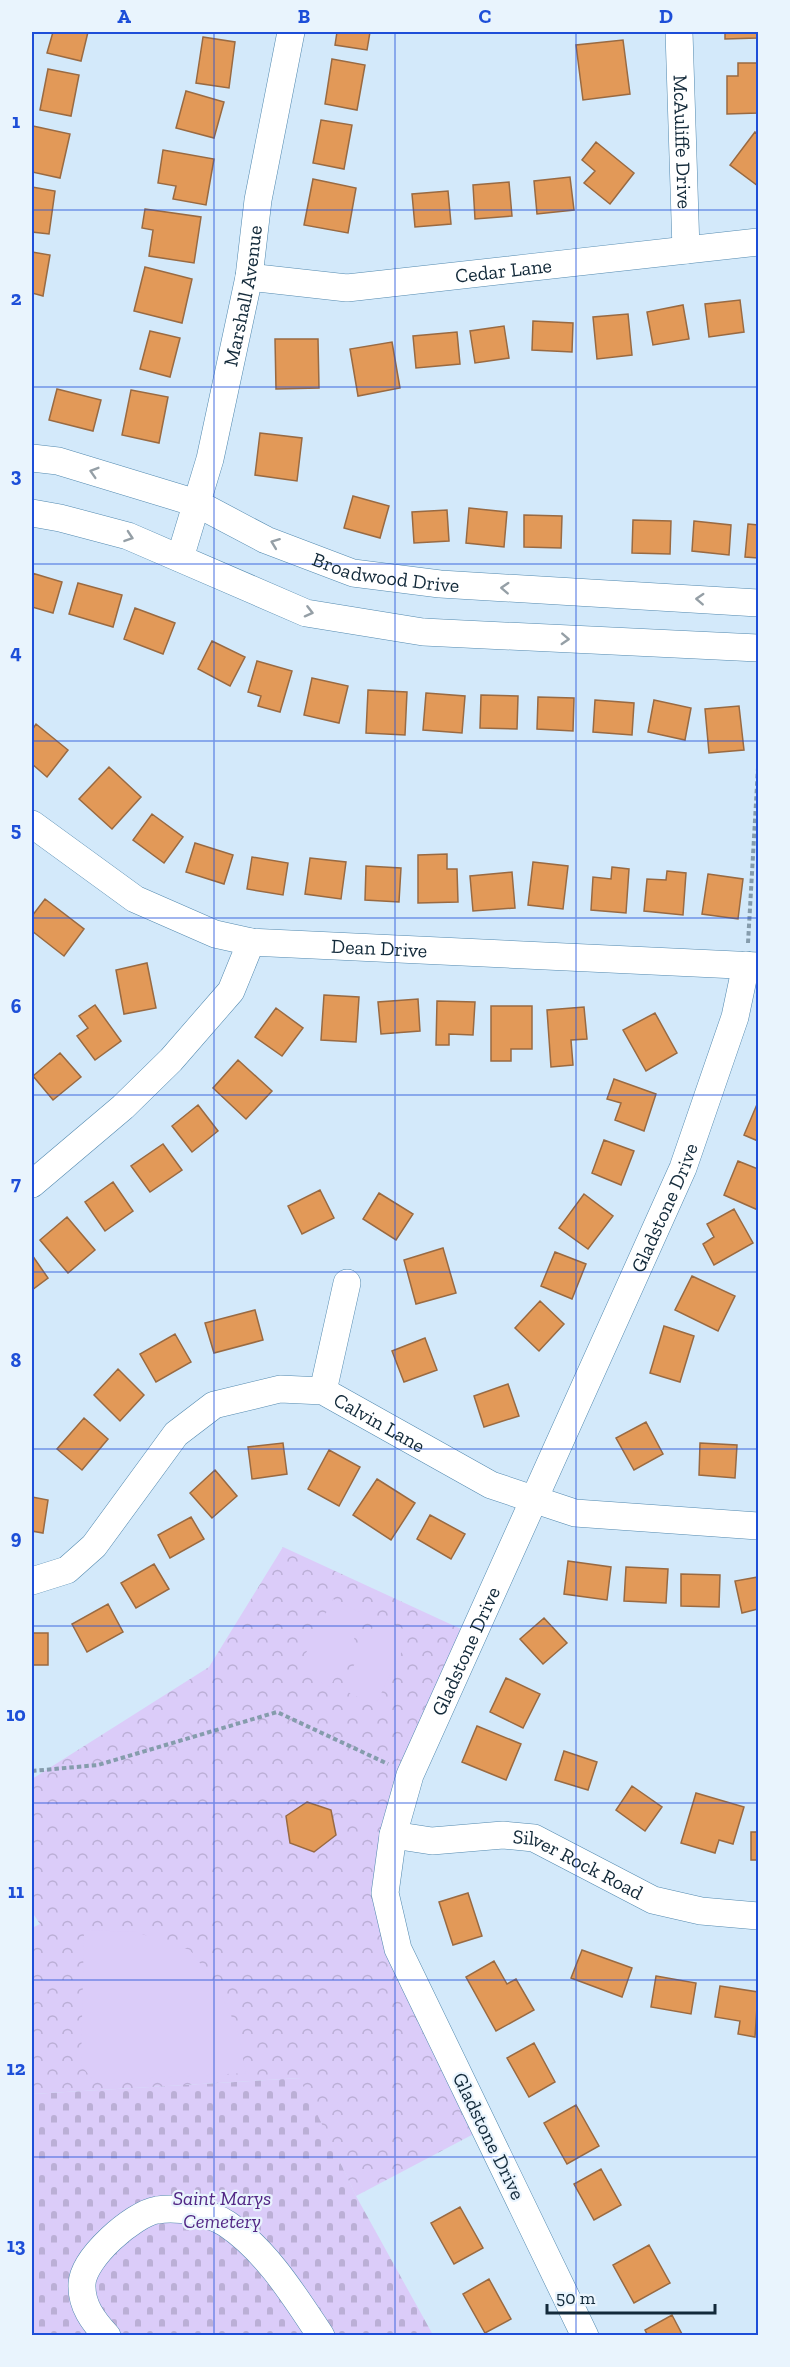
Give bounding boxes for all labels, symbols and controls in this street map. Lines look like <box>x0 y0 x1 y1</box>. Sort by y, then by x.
text: A <box>117 4 131 28</box>
text: B <box>298 4 310 28</box>
text: C <box>479 4 492 28</box>
text: D <box>659 4 673 28</box>
street label: McAuliffe Drive <box>668 74 697 209</box>
text: 1 <box>12 109 20 133</box>
street label: Marshall Avenue <box>218 224 267 369</box>
street label: Cedar Lane <box>454 253 553 288</box>
text: 2 <box>11 286 22 310</box>
text: 3 <box>11 463 22 487</box>
one-way arrow <box>89 467 100 479</box>
one-way arrow <box>123 530 134 543</box>
one-way arrow <box>270 538 280 551</box>
street label: Broadwood Drive <box>309 547 460 597</box>
one-way arrow <box>501 581 510 594</box>
one-way arrow <box>696 593 705 606</box>
one-way arrow <box>304 605 314 618</box>
one-way arrow <box>560 632 569 645</box>
text: 4 <box>10 640 22 664</box>
text: 5 <box>11 817 21 841</box>
street label: Dean Drive <box>331 934 428 962</box>
text: 6 <box>11 994 22 1018</box>
street label: Gladstone Drive <box>626 1140 703 1276</box>
text: 7 <box>11 1171 21 1195</box>
text: 8 <box>11 1348 22 1372</box>
street label: Calvin Lane <box>329 1387 429 1458</box>
text: 9 <box>11 1525 22 1549</box>
street label: Gladstone Drive <box>426 1583 505 1719</box>
text: 10 <box>6 1702 26 1726</box>
street label: Silver Rock Road <box>512 1824 647 1905</box>
text: 11 <box>8 1879 24 1903</box>
text: 12 <box>7 2056 26 2080</box>
street label: Gladstone Drive <box>448 2068 530 2204</box>
park label: Saint Marys Cemetery <box>173 2186 271 2233</box>
text: 13 <box>7 2233 26 2257</box>
scale bar <box>547 2277 715 2315</box>
text: 50 m <box>556 2287 596 2309</box>

